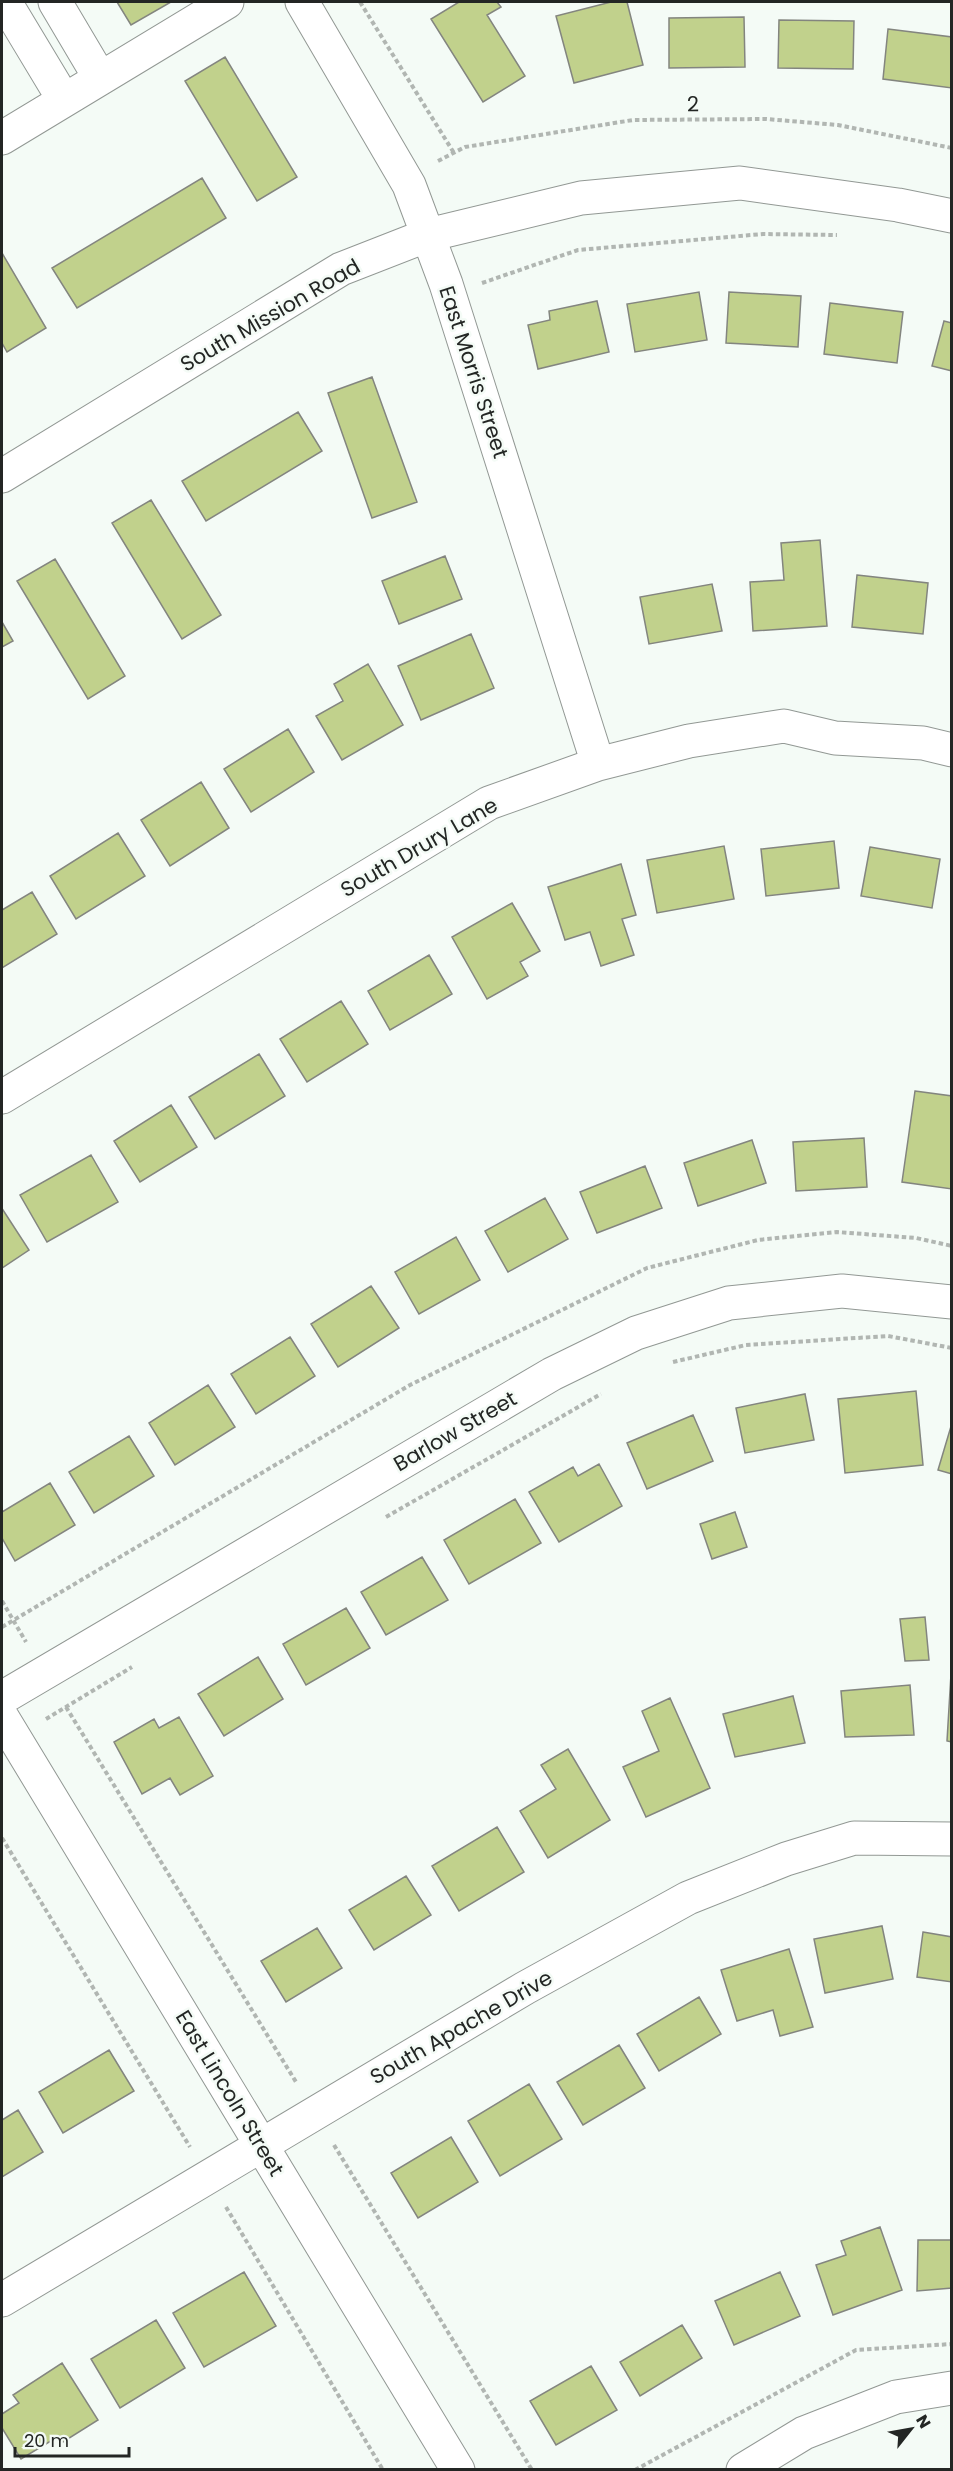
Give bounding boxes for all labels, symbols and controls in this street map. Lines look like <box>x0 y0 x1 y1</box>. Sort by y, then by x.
street label: 2 <box>687 89 699 119</box>
street label: South Mission Road <box>175 252 365 378</box>
street label: East Morris Street <box>432 282 516 462</box>
street label: South Drury Lane <box>335 790 503 904</box>
street label: Barlow Street <box>388 1384 522 1478</box>
street label: South Apache Drive <box>365 1963 557 2091</box>
street label: East Lincoln Street <box>169 2005 291 2181</box>
north arrow <box>881 2399 941 2459</box>
text: N <box>910 2410 936 2433</box>
scale bar <box>15 2420 129 2458</box>
text: 20 m <box>24 2428 69 2453</box>

